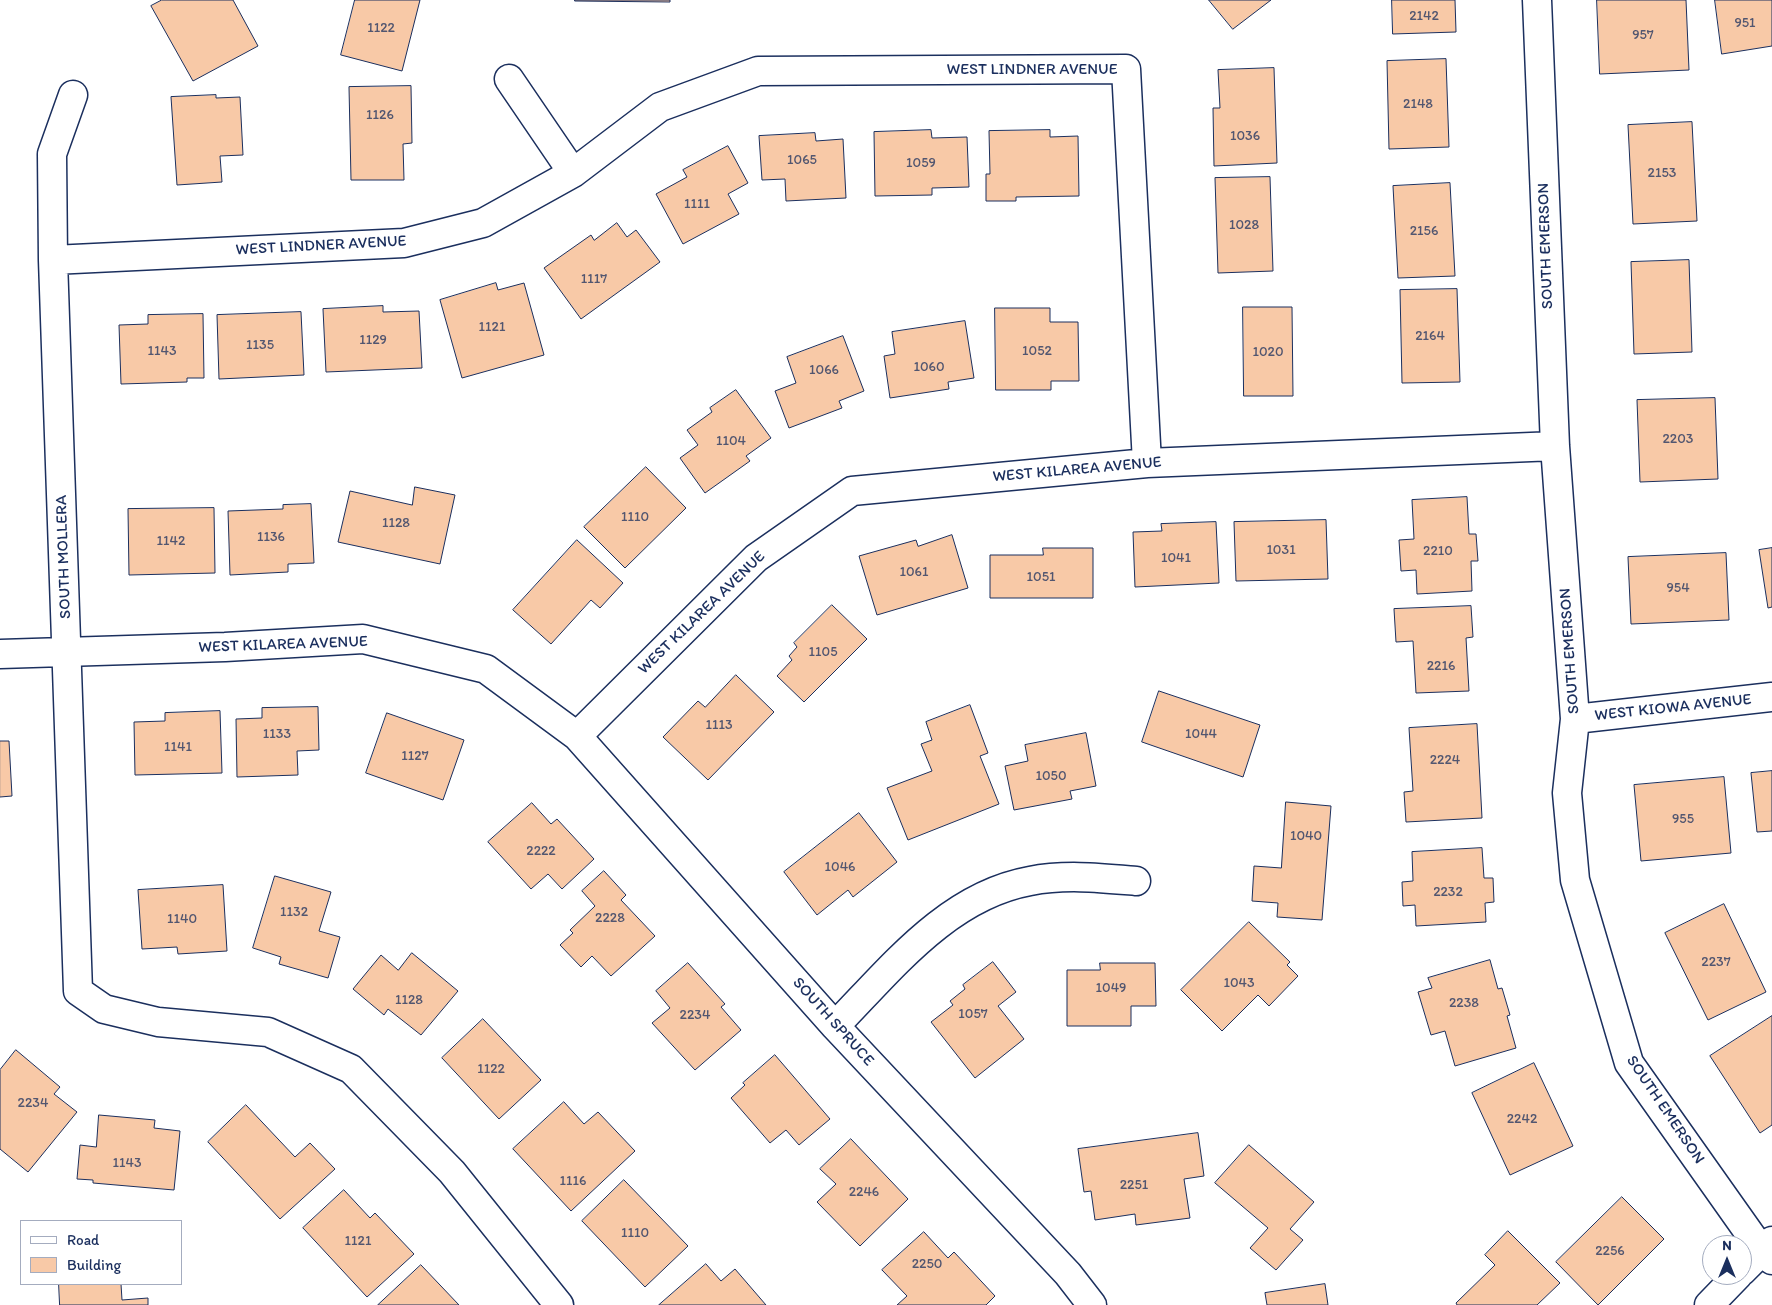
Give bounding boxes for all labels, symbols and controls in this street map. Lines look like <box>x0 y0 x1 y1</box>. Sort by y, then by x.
house number: 2142 <box>1409 8 1439 24</box>
house number: 951 <box>1734 15 1756 31</box>
house number: 1122 <box>367 20 395 36</box>
house number: 957 <box>1632 27 1654 43</box>
street label: WEST LINDNER AVENUE <box>946 60 1118 80</box>
house number: 2148 <box>1403 96 1433 112</box>
house number: 1126 <box>366 107 394 123</box>
house number: 1036 <box>1230 128 1260 144</box>
house number: 1065 <box>787 152 817 168</box>
house number: 1059 <box>906 155 936 171</box>
house number: 2153 <box>1648 165 1676 181</box>
street label: SOUTH EMERSON <box>1534 182 1558 310</box>
house number: 1111 <box>684 196 710 212</box>
house number: 1028 <box>1229 217 1259 233</box>
house number: 2156 <box>1410 223 1438 239</box>
street label: WEST LINDNER AVENUE <box>235 232 407 260</box>
house number: 1117 <box>581 271 607 287</box>
house number: 1121 <box>479 319 505 335</box>
house number: 2164 <box>1415 328 1445 344</box>
house number: 1129 <box>359 332 387 348</box>
house number: 1135 <box>246 337 274 353</box>
house number: 1143 <box>147 343 177 359</box>
house number: 1052 <box>1022 343 1052 359</box>
house number: 1020 <box>1252 344 1284 360</box>
house number: 1060 <box>913 359 945 375</box>
house number: 1066 <box>809 362 839 378</box>
house number: 2203 <box>1663 431 1693 447</box>
house number: 1104 <box>716 433 746 449</box>
street label: WEST KILAREA AVENUE <box>992 453 1162 487</box>
street label: SOUTH MOLLERA <box>52 495 76 619</box>
house number: 1110 <box>621 509 649 525</box>
house number: 1128 <box>382 515 410 531</box>
house number: 1136 <box>257 529 285 545</box>
house number: 1142 <box>157 533 185 549</box>
house number: 1031 <box>1266 542 1296 558</box>
house number: 2210 <box>1423 543 1453 559</box>
street label: WEST KILAREA AVENUE <box>634 547 770 679</box>
house number: 1041 <box>1161 550 1191 566</box>
house number: 1061 <box>899 564 929 580</box>
house number: 1051 <box>1027 569 1055 585</box>
house number: 954 <box>1666 580 1690 596</box>
street label: SOUTH EMERSON <box>1556 587 1584 715</box>
street label: WEST KILAREA AVENUE <box>198 632 368 658</box>
house number: 1105 <box>809 644 837 660</box>
house number: 2216 <box>1427 658 1455 674</box>
street label: WEST KIOWA AVENUE <box>1594 690 1752 726</box>
house number: 1113 <box>705 717 733 733</box>
house number: 1133 <box>263 726 291 742</box>
house number: 1044 <box>1185 726 1217 742</box>
house number: 1141 <box>164 739 192 755</box>
house number: 1127 <box>401 748 429 764</box>
house number: 2224 <box>1430 752 1460 768</box>
house number: 1050 <box>1035 768 1067 784</box>
house number: 955 <box>1672 811 1694 827</box>
house number: 1040 <box>1290 828 1322 844</box>
house number: 2222 <box>526 843 556 859</box>
house number: 1046 <box>825 859 855 875</box>
house number: 2232 <box>1433 884 1463 900</box>
house number: 1132 <box>280 904 308 920</box>
house number: 2228 <box>595 910 625 926</box>
house number: 1140 <box>167 911 197 927</box>
house number: 2237 <box>1701 954 1731 970</box>
street label: SOUTH SPRUCE <box>788 974 878 1070</box>
house number: 1043 <box>1223 975 1255 991</box>
house number: 1049 <box>1096 980 1126 996</box>
house number: 1128 <box>395 992 423 1008</box>
house number: 2238 <box>1449 995 1479 1011</box>
house number: 1057 <box>958 1006 988 1022</box>
house number: 2234 <box>680 1007 710 1023</box>
street label: SOUTH EMERSON <box>1622 1052 1708 1168</box>
house number: 1122 <box>477 1061 505 1077</box>
house number: 2234 <box>18 1095 48 1111</box>
house number: 2242 <box>1507 1111 1537 1127</box>
house number: 1143 <box>112 1155 142 1171</box>
house number: 1116 <box>560 1173 586 1189</box>
house number: 2251 <box>1120 1177 1148 1193</box>
house number: 2246 <box>849 1184 879 1200</box>
legend <box>20 1220 182 1285</box>
house number: 1110 <box>621 1225 649 1241</box>
text: Road <box>67 1231 99 1249</box>
house number: 1121 <box>345 1233 371 1249</box>
north arrow <box>1702 1235 1752 1285</box>
text: N <box>1722 1237 1732 1254</box>
house number: 2256 <box>1595 1243 1625 1259</box>
text: Building <box>67 1256 121 1274</box>
house number: 2250 <box>912 1256 942 1272</box>

